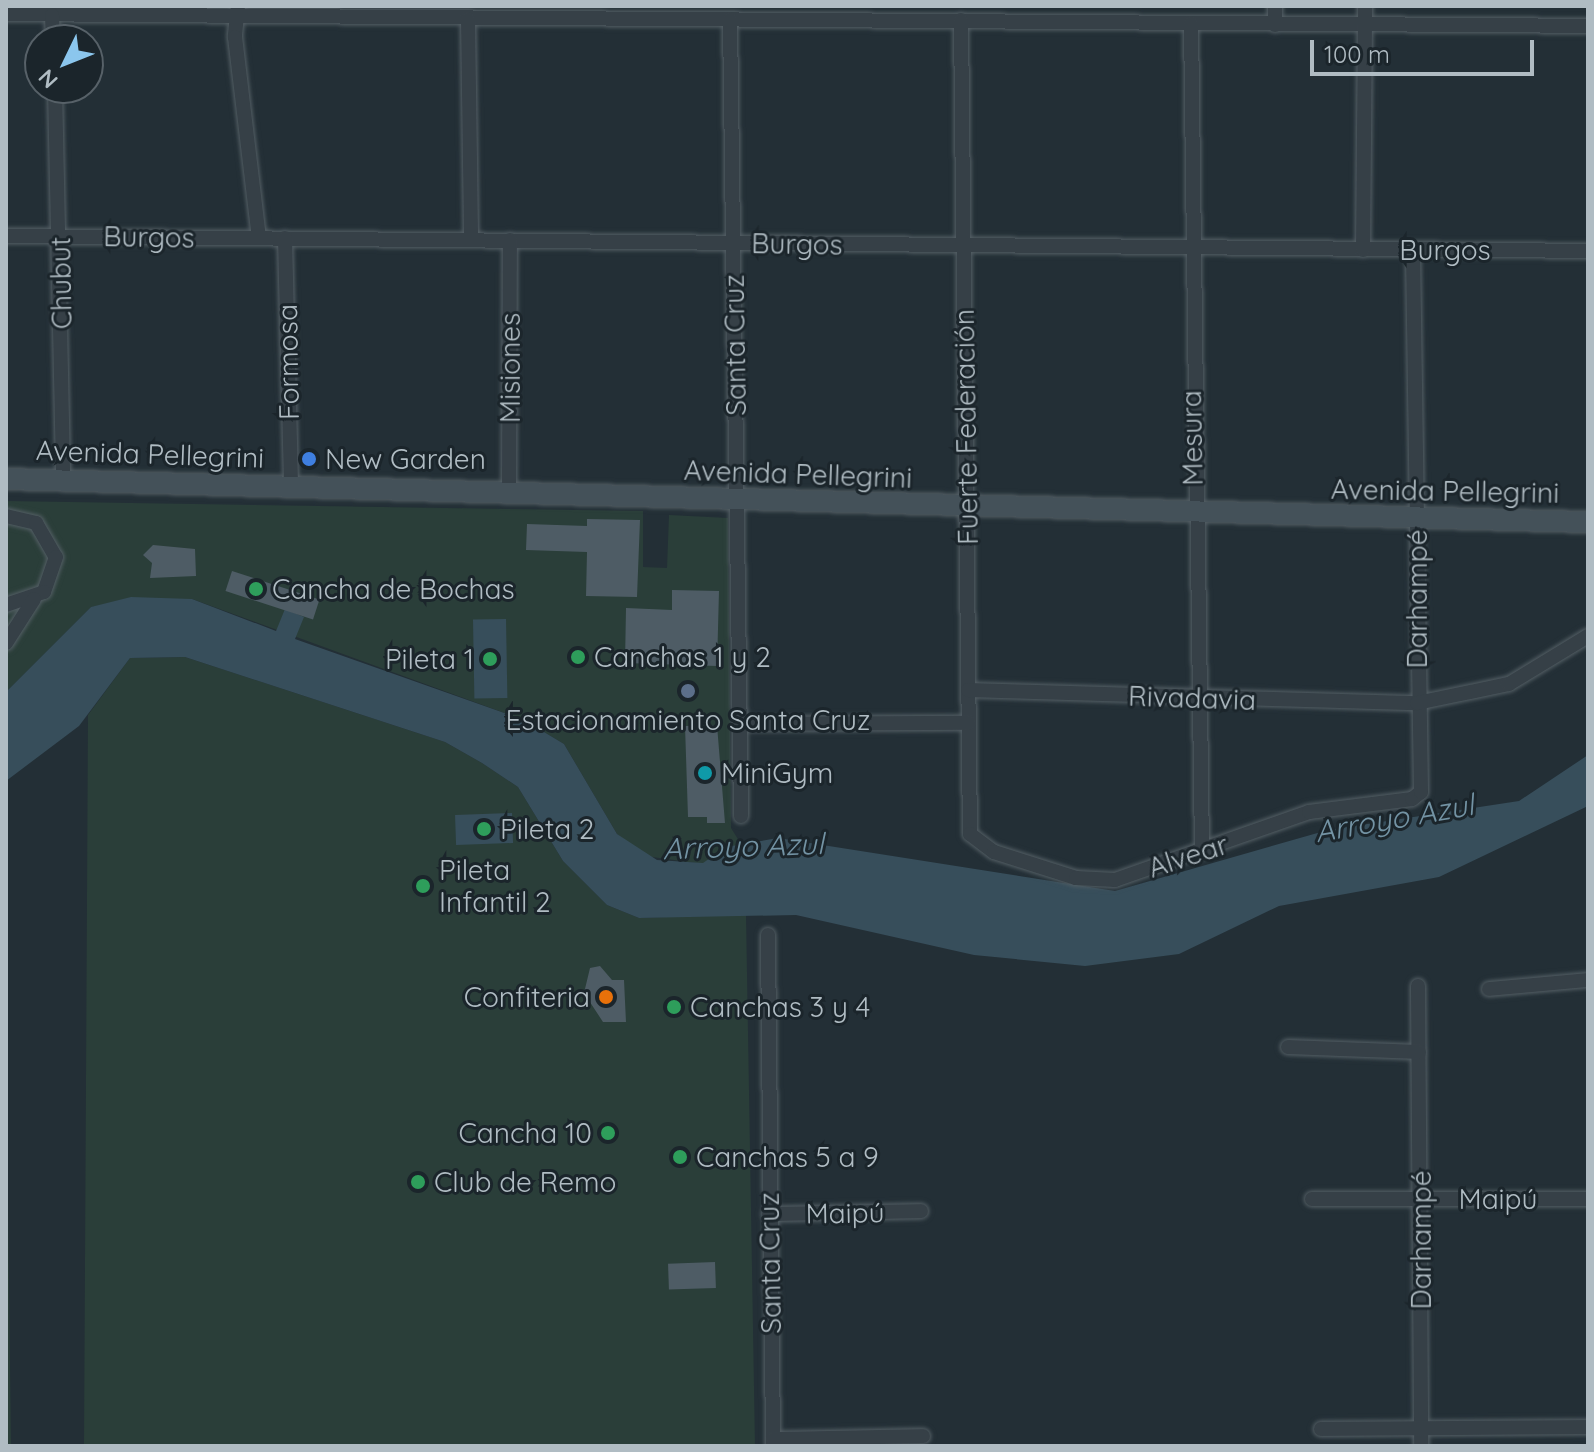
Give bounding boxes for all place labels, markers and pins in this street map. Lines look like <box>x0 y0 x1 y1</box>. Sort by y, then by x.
place label: New Garden <box>325 442 486 476</box>
marker: New Garden <box>300 450 318 468</box>
place label: Cancha de Bochas <box>272 572 515 606</box>
marker: Cancha de Bochas <box>247 580 265 598</box>
place label: Canchas 1 y 2 <box>594 640 771 674</box>
place label: Pileta 1 <box>385 642 474 676</box>
marker: Canchas 1 y 2 <box>569 648 587 666</box>
marker: Pileta 1 <box>481 650 499 668</box>
marker: Estacionamiento Santa Cruz <box>679 682 697 700</box>
place label: Estacionamiento Santa Cruz <box>506 703 870 737</box>
place label: MiniGym <box>721 756 833 790</box>
marker: MiniGym <box>696 764 714 782</box>
place label: Pileta 2 <box>500 812 594 846</box>
marker: Pileta 2 <box>475 820 493 838</box>
place label: Pileta Infantil 2 <box>439 853 550 919</box>
marker: Pileta Infantil 2 <box>414 877 432 895</box>
place label: Confiteria <box>464 980 590 1014</box>
marker: Confiteria <box>597 988 615 1006</box>
place label: Canchas 3 y 4 <box>690 990 870 1024</box>
marker: Canchas 3 y 4 <box>665 998 683 1016</box>
place label: Cancha 10 <box>459 1116 592 1150</box>
marker: Cancha 10 <box>599 1124 617 1142</box>
place label: Canchas 5 a 9 <box>696 1140 879 1174</box>
marker: Canchas 5 a 9 <box>671 1148 689 1166</box>
place label: Club de Remo <box>434 1165 616 1199</box>
marker: Club de Remo <box>409 1173 427 1191</box>

